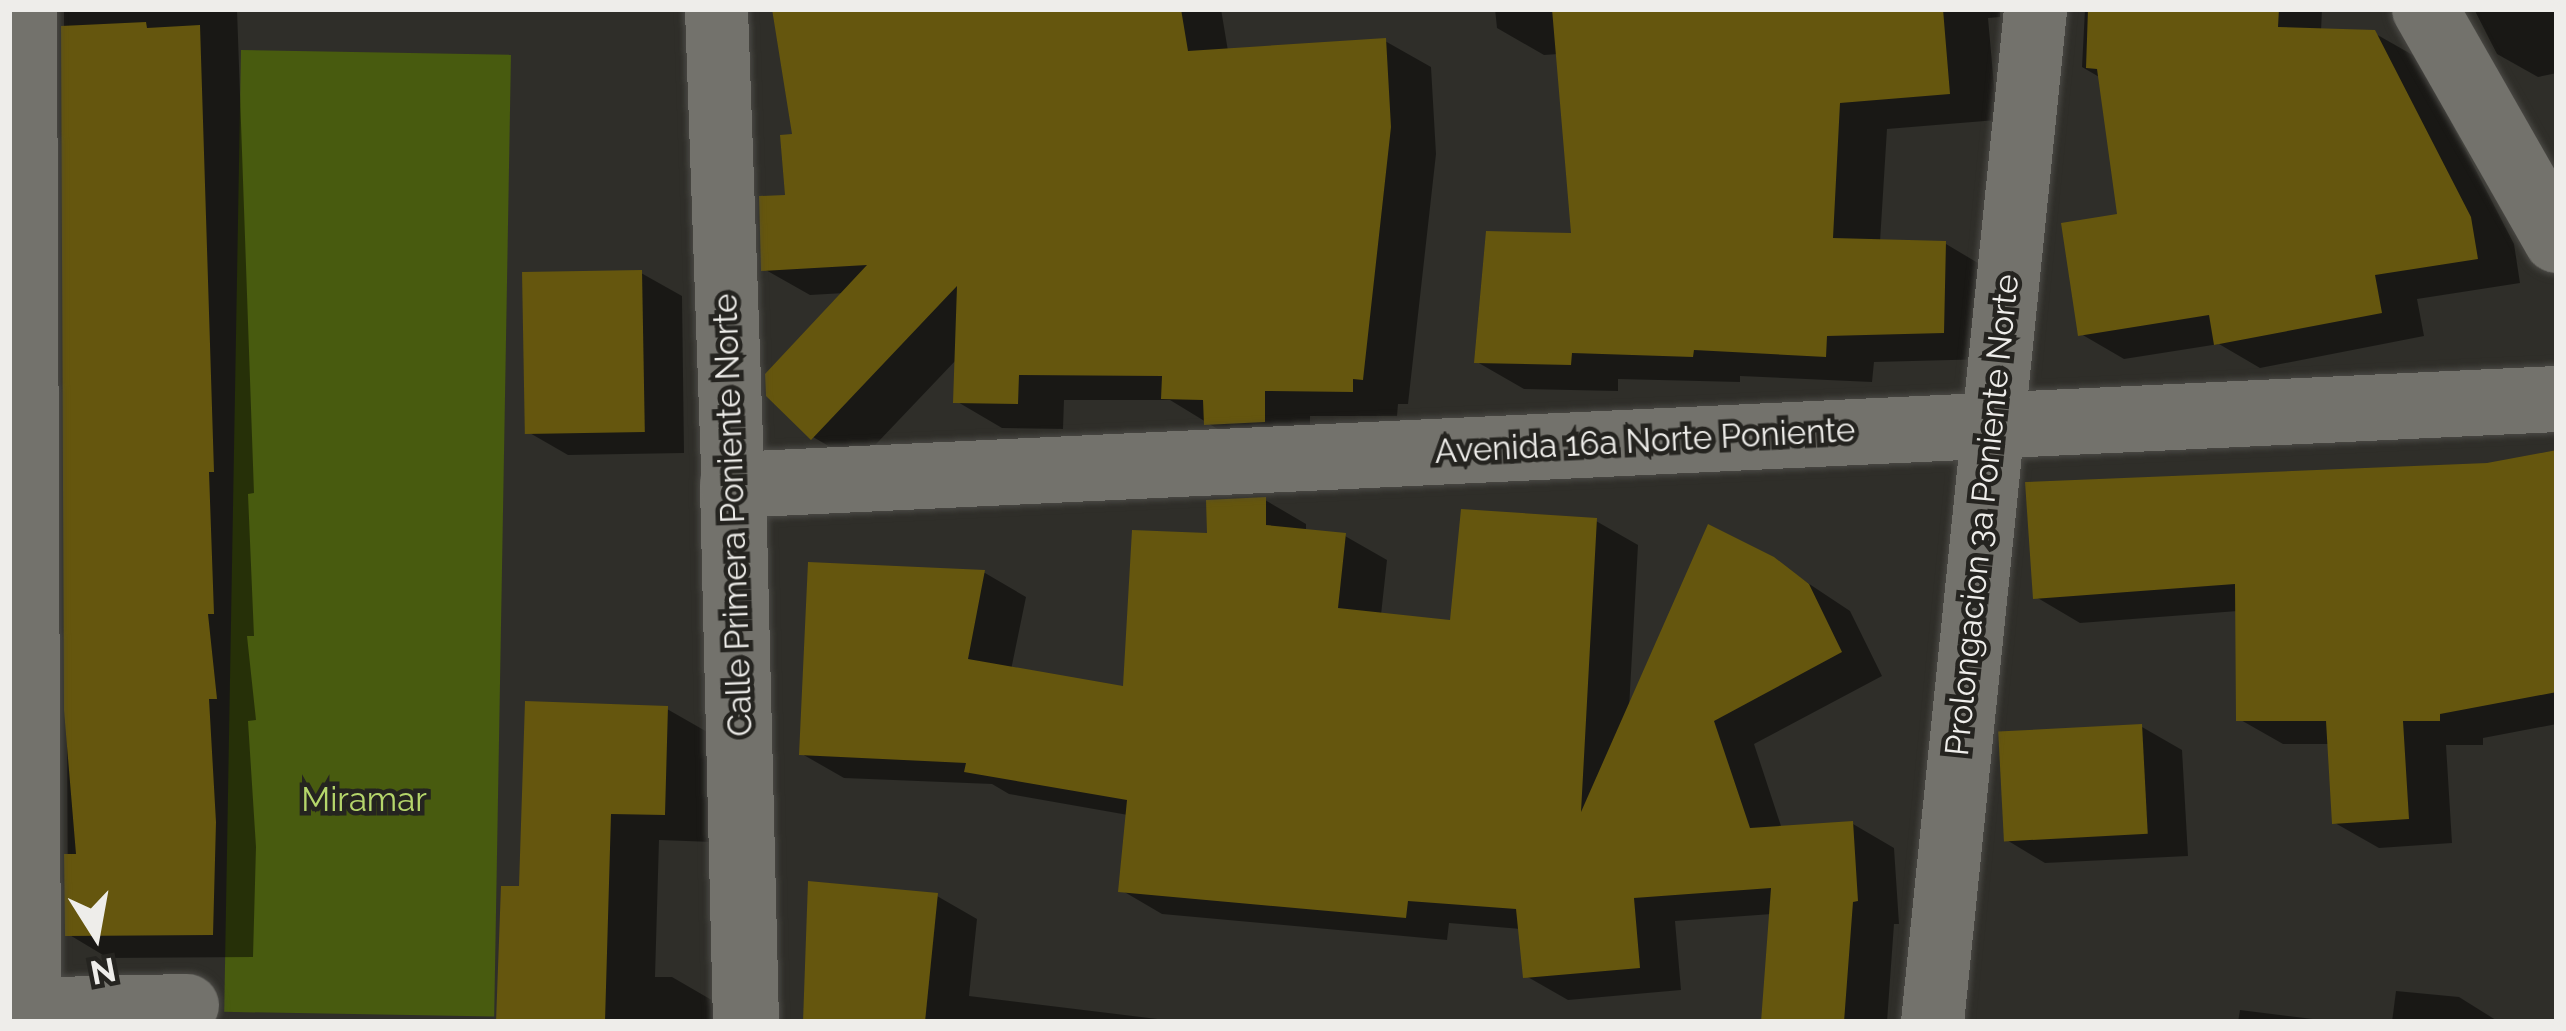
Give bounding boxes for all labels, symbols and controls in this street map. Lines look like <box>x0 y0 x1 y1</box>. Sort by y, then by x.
street label: Prolongacion 3a Poniente Norte <box>1937 272 2027 758</box>
street label: Calle Primera Poniente Norte <box>705 293 761 737</box>
street label: Avenida 16a Norte Poniente <box>1434 410 1856 472</box>
park label: Miramar <box>301 780 427 820</box>
north arrow <box>36 875 156 995</box>
text: N <box>87 949 119 992</box>

